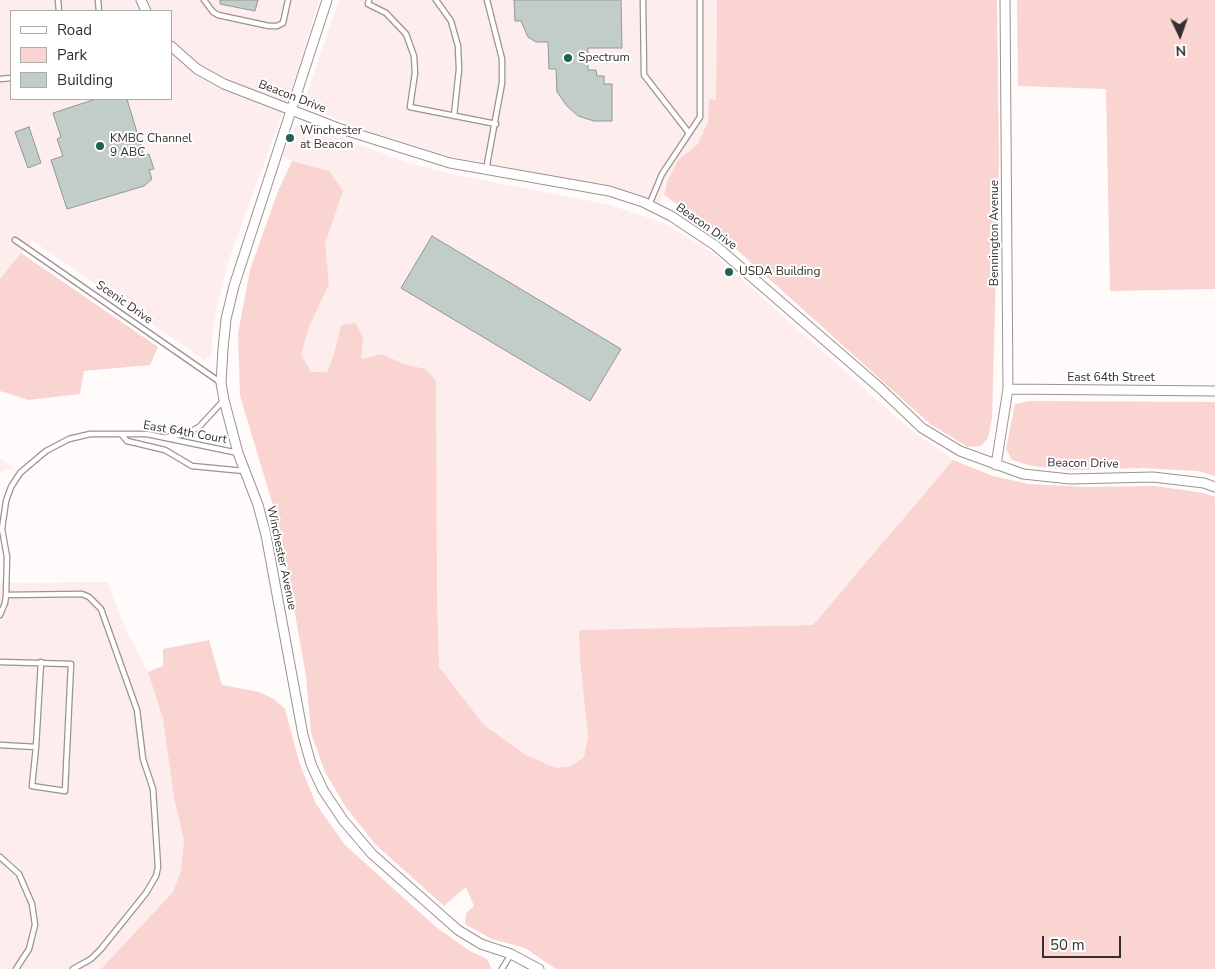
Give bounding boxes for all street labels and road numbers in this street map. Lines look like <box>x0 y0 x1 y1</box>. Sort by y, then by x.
street label: Beacon Drive <box>256 77 328 117</box>
street label: Bennington Avenue <box>988 180 1002 286</box>
street label: Beacon Drive <box>673 201 739 253</box>
street label: Scenic Drive <box>93 278 155 328</box>
street label: East 64th Street <box>1067 371 1155 385</box>
street label: East 64th Court <box>142 419 228 447</box>
street label: Beacon Drive <box>1047 456 1119 472</box>
street label: Winchester Avenue <box>263 505 299 611</box>

